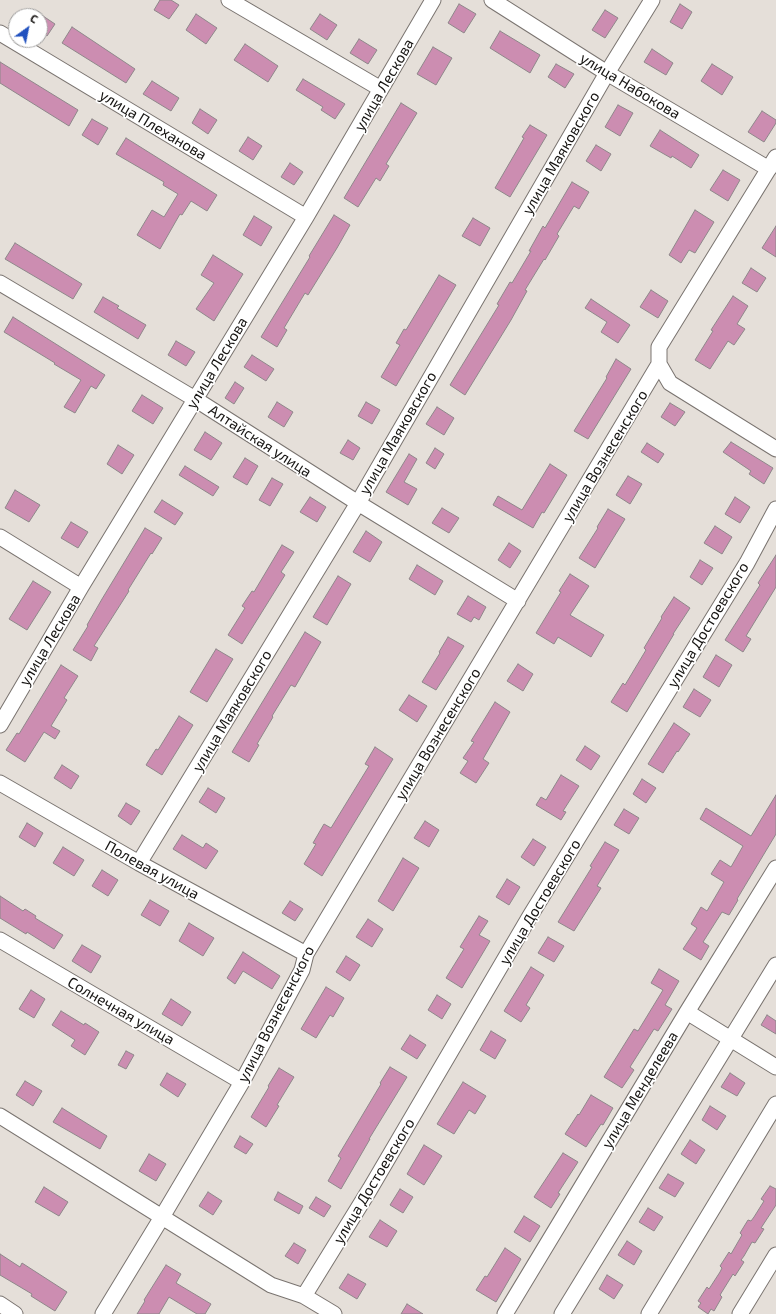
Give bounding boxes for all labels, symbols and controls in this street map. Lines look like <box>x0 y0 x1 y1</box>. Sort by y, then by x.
north arrow <box>8 8 48 48</box>
text: С <box>28 11 41 26</box>
street label: улица Лескова <box>350 36 418 134</box>
street label: улица Набокова <box>577 49 683 123</box>
street label: улица Плеханова <box>96 86 210 164</box>
street label: улица Маяковского <box>518 88 604 218</box>
street label: улица Лескова <box>183 314 251 412</box>
street label: улица Маяковского <box>355 368 441 498</box>
street label: улица Вознесенского <box>558 387 652 525</box>
street label: Алтайская улица <box>205 401 315 481</box>
street label: улица Достоевского <box>663 559 753 691</box>
street label: улица Лескова <box>16 591 84 689</box>
street label: улица Маяковского <box>189 647 275 775</box>
street label: улица Вознесенского <box>391 665 485 803</box>
street label: улица Достоевского <box>495 836 585 968</box>
street label: Полевая улица <box>102 837 202 903</box>
street label: улица Вознесенского <box>234 943 318 1085</box>
street label: Солнечная улица <box>64 973 178 1049</box>
street label: улица Менделеева <box>598 1028 682 1152</box>
street label: улица Достоевского <box>329 1115 419 1247</box>

